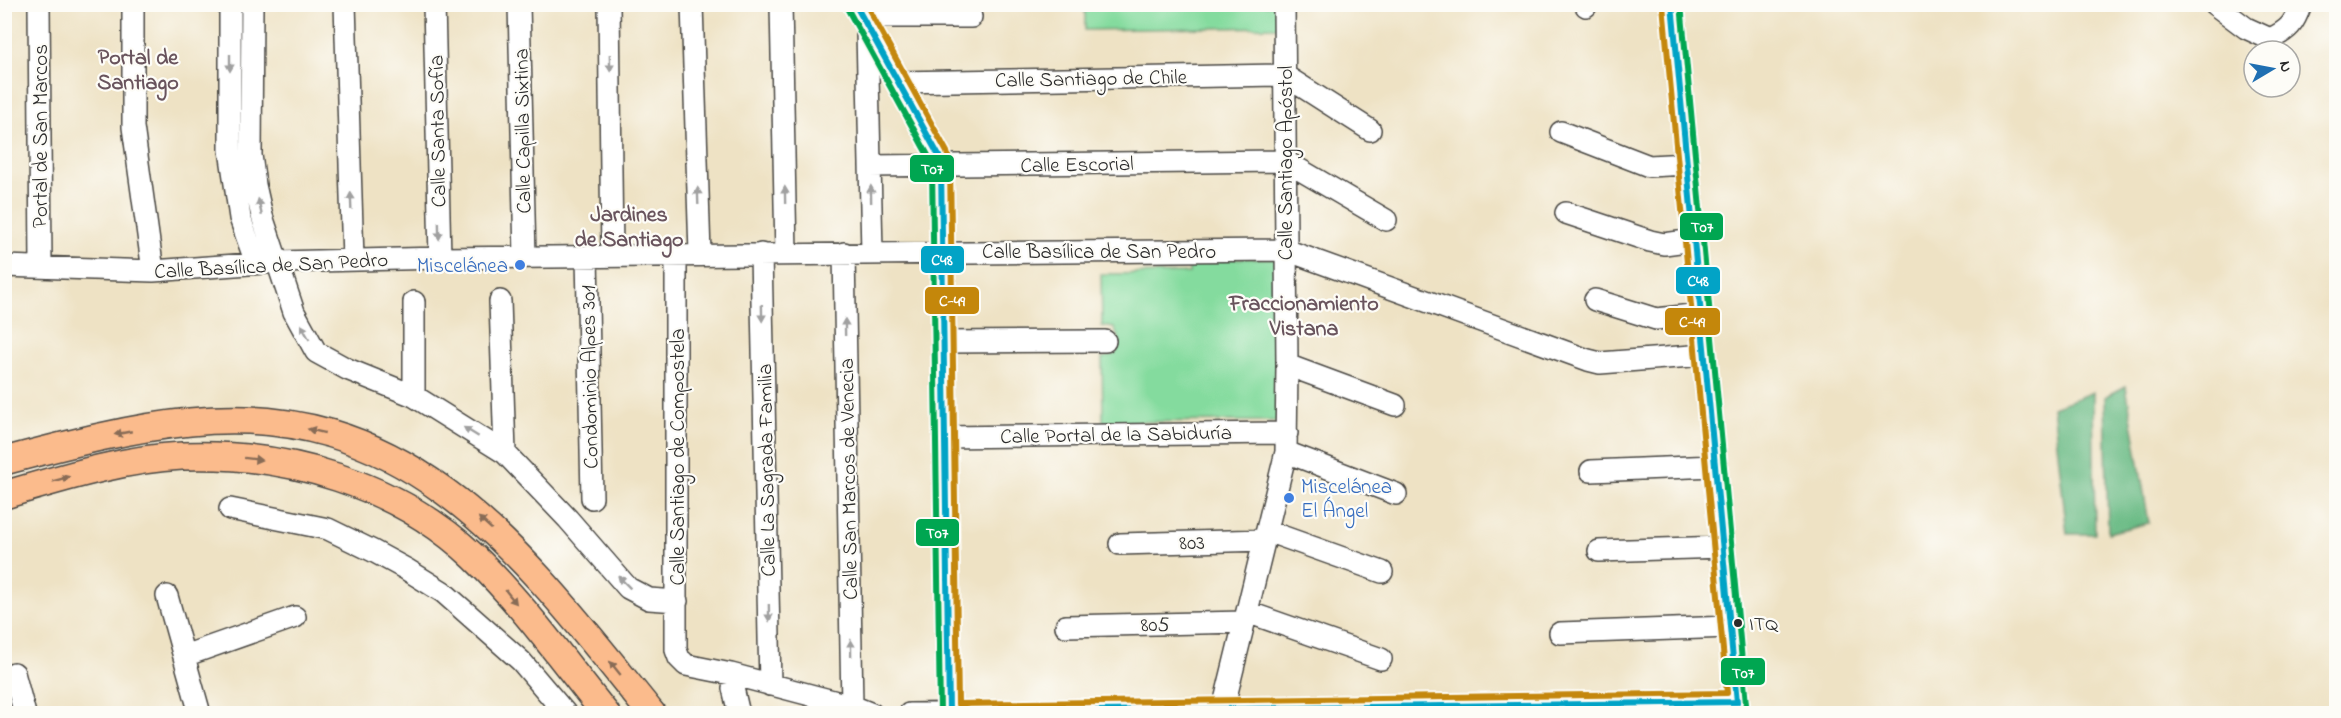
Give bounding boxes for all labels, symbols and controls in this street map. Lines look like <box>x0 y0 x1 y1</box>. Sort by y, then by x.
north arrow <box>2242 39 2302 99</box>
district label: Portal de Santiago <box>97 43 179 101</box>
street label: Portal de San Marcos <box>27 44 57 228</box>
street label: Calle Capilla Sixtina <box>508 48 540 214</box>
one-way arrow <box>225 53 235 72</box>
one-way arrow <box>605 53 615 72</box>
street label: Calle Santa Sofía <box>423 54 455 208</box>
text: N <box>2272 59 2298 74</box>
street label: Calle Santiago de Chile <box>995 63 1188 99</box>
street label: Calle Santiago Apóstol <box>1272 66 1304 260</box>
street label: Calle Escorial <box>1020 150 1134 182</box>
line badge: T07 <box>909 154 955 183</box>
text: T07 <box>921 158 944 182</box>
one-way arrow <box>866 185 875 204</box>
one-way arrow <box>694 186 703 205</box>
one-way arrow <box>780 186 790 205</box>
one-way arrow <box>346 192 356 211</box>
one-way arrow <box>254 197 264 216</box>
district label: Jardines de Santiago <box>574 200 684 258</box>
line badge: T07 <box>1679 212 1724 241</box>
text: T07 <box>1691 216 1714 240</box>
one-way arrow <box>434 221 444 240</box>
street label: Calle Basílica de San Pedro <box>982 238 1216 268</box>
line badge: C48 <box>920 245 965 274</box>
street label: Calle Basílica de San Pedro <box>153 246 389 288</box>
text: C48 <box>931 249 953 273</box>
place label: Miscelánea <box>417 252 508 282</box>
marker: Miscelánea <box>513 258 527 272</box>
line badge: C48 <box>1675 266 1721 295</box>
text: C48 <box>1687 270 1709 294</box>
street label: Condominio Alpes 301 <box>574 285 608 469</box>
line badge: C-49 <box>924 286 980 315</box>
district label: Fraccionamiento Vistana <box>1228 289 1379 346</box>
text: C-49 <box>939 290 965 314</box>
one-way arrow <box>757 303 767 322</box>
line badge: C-49 <box>1664 307 1721 336</box>
text: C-49 <box>1679 311 1705 335</box>
one-way arrow <box>841 317 850 336</box>
one-way arrow <box>300 323 310 340</box>
street label: Calle Santiago de Compostela <box>664 328 696 586</box>
street label: Calle San Marcos de Venecia <box>833 358 867 600</box>
street label: Calle La Sagrada Familia <box>751 363 787 577</box>
street label: Calle Portal de la Sabiduría <box>1000 419 1232 453</box>
one-way arrow <box>307 425 325 435</box>
one-way arrow <box>463 426 479 437</box>
one-way arrow <box>113 429 132 438</box>
one-way arrow <box>244 454 263 464</box>
place label: Miscelánea El Ángel <box>1301 473 1392 529</box>
one-way arrow <box>52 474 70 483</box>
marker: Miscelánea El Ángel <box>1282 491 1296 505</box>
one-way arrow <box>478 517 493 530</box>
line badge: T07 <box>915 518 960 547</box>
text: T07 <box>926 522 949 546</box>
street label: 803 <box>1179 529 1205 559</box>
one-way arrow <box>617 575 631 589</box>
one-way arrow <box>505 589 517 604</box>
one-way arrow <box>764 603 774 622</box>
street label: 805 <box>1140 611 1170 641</box>
place label: ITQ <box>1749 611 1779 640</box>
marker: ITQ <box>1732 617 1744 629</box>
one-way arrow <box>846 638 856 657</box>
line badge: T07 <box>1720 657 1766 686</box>
one-way arrow <box>609 660 622 676</box>
text: T07 <box>1732 662 1755 686</box>

